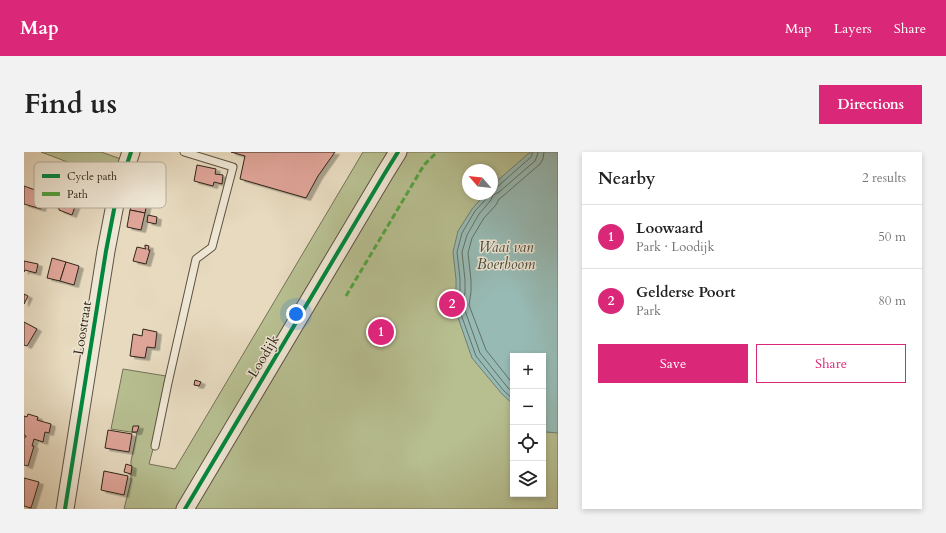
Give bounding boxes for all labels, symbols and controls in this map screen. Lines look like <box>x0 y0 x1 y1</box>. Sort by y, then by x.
text: Map <box>20 15 59 41</box>
text: Map <box>785 19 812 38</box>
text: Layers <box>834 19 872 38</box>
text: Share <box>894 19 926 38</box>
text: Find us <box>24 85 117 123</box>
button: Directions <box>819 85 922 124</box>
legend <box>34 162 166 208</box>
north arrow <box>462 164 498 200</box>
text: Nearby <box>598 167 655 190</box>
text: Cycle path <box>67 169 117 184</box>
text: 2 results <box>862 169 906 187</box>
text: Path <box>67 187 88 202</box>
text: Loowaard <box>636 218 703 238</box>
text: 1 <box>608 228 614 246</box>
text: 50 m <box>878 228 906 246</box>
water label: Waai van Boerboom <box>477 237 536 274</box>
text: Park · Loodijk <box>636 238 714 256</box>
text: Gelderse Poort <box>636 282 736 302</box>
pin: 2 <box>439 289 465 319</box>
text: 2 <box>608 292 614 310</box>
text: 80 m <box>878 292 906 310</box>
street label: Loostraat <box>69 299 96 356</box>
text: Park <box>636 302 661 320</box>
your location <box>286 304 306 324</box>
pin: 1 <box>368 317 394 347</box>
street label: Loodijk <box>243 331 284 381</box>
button: Save <box>598 344 748 383</box>
button: Share <box>756 344 906 383</box>
map controls <box>510 353 546 497</box>
button: + <box>510 353 546 389</box>
button: − <box>510 389 546 425</box>
button: locate <box>510 425 546 461</box>
button: layers <box>510 461 546 497</box>

